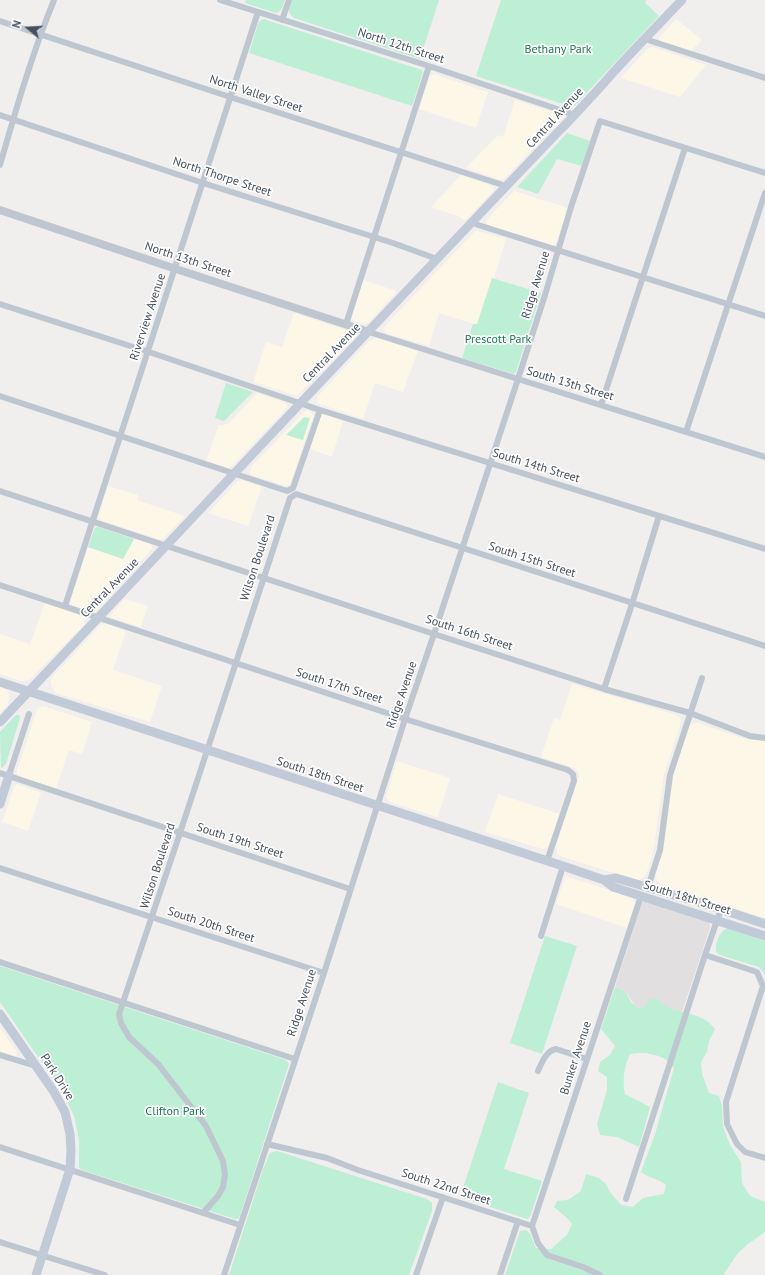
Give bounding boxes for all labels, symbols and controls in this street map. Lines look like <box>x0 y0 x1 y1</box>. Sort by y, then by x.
north arrow <box>8 8 48 48</box>
text: N <box>9 19 24 30</box>
street label: North 12th Street <box>356 25 446 67</box>
park label: Bethany Park <box>524 43 592 57</box>
street label: North Valley Street <box>208 72 304 116</box>
street label: Central Avenue <box>523 85 587 151</box>
street label: North Thorpe Street <box>171 154 273 200</box>
street label: North 13th Street <box>143 239 233 281</box>
street label: Ridge Avenue <box>519 249 553 321</box>
street label: Riverview Avenue <box>127 272 169 362</box>
street label: Central Avenue <box>300 320 364 386</box>
park label: Prescott Park <box>465 333 531 347</box>
street label: South 13th Street <box>525 364 615 404</box>
street label: South 14th Street <box>491 446 581 486</box>
street label: Wilson Boulevard <box>237 513 279 603</box>
street label: South 15th Street <box>487 539 577 581</box>
street label: Central Avenue <box>78 555 142 621</box>
street label: South 16th Street <box>424 612 514 654</box>
street label: Ridge Avenue <box>384 660 420 730</box>
street label: South 17th Street <box>294 665 384 707</box>
street label: South 18th Street <box>275 754 365 796</box>
street label: South 19th Street <box>195 820 285 862</box>
street label: Wilson Boulevard <box>137 821 179 911</box>
street label: South 18th Street <box>642 878 732 918</box>
street label: South 20th Street <box>166 904 256 946</box>
street label: Ridge Avenue <box>284 967 320 1039</box>
street label: Bunker Avenue <box>557 1019 595 1097</box>
street label: Park Drive <box>37 1051 77 1103</box>
park label: Clifton Park <box>145 1105 205 1119</box>
street label: South 22nd Street <box>400 1166 492 1208</box>

